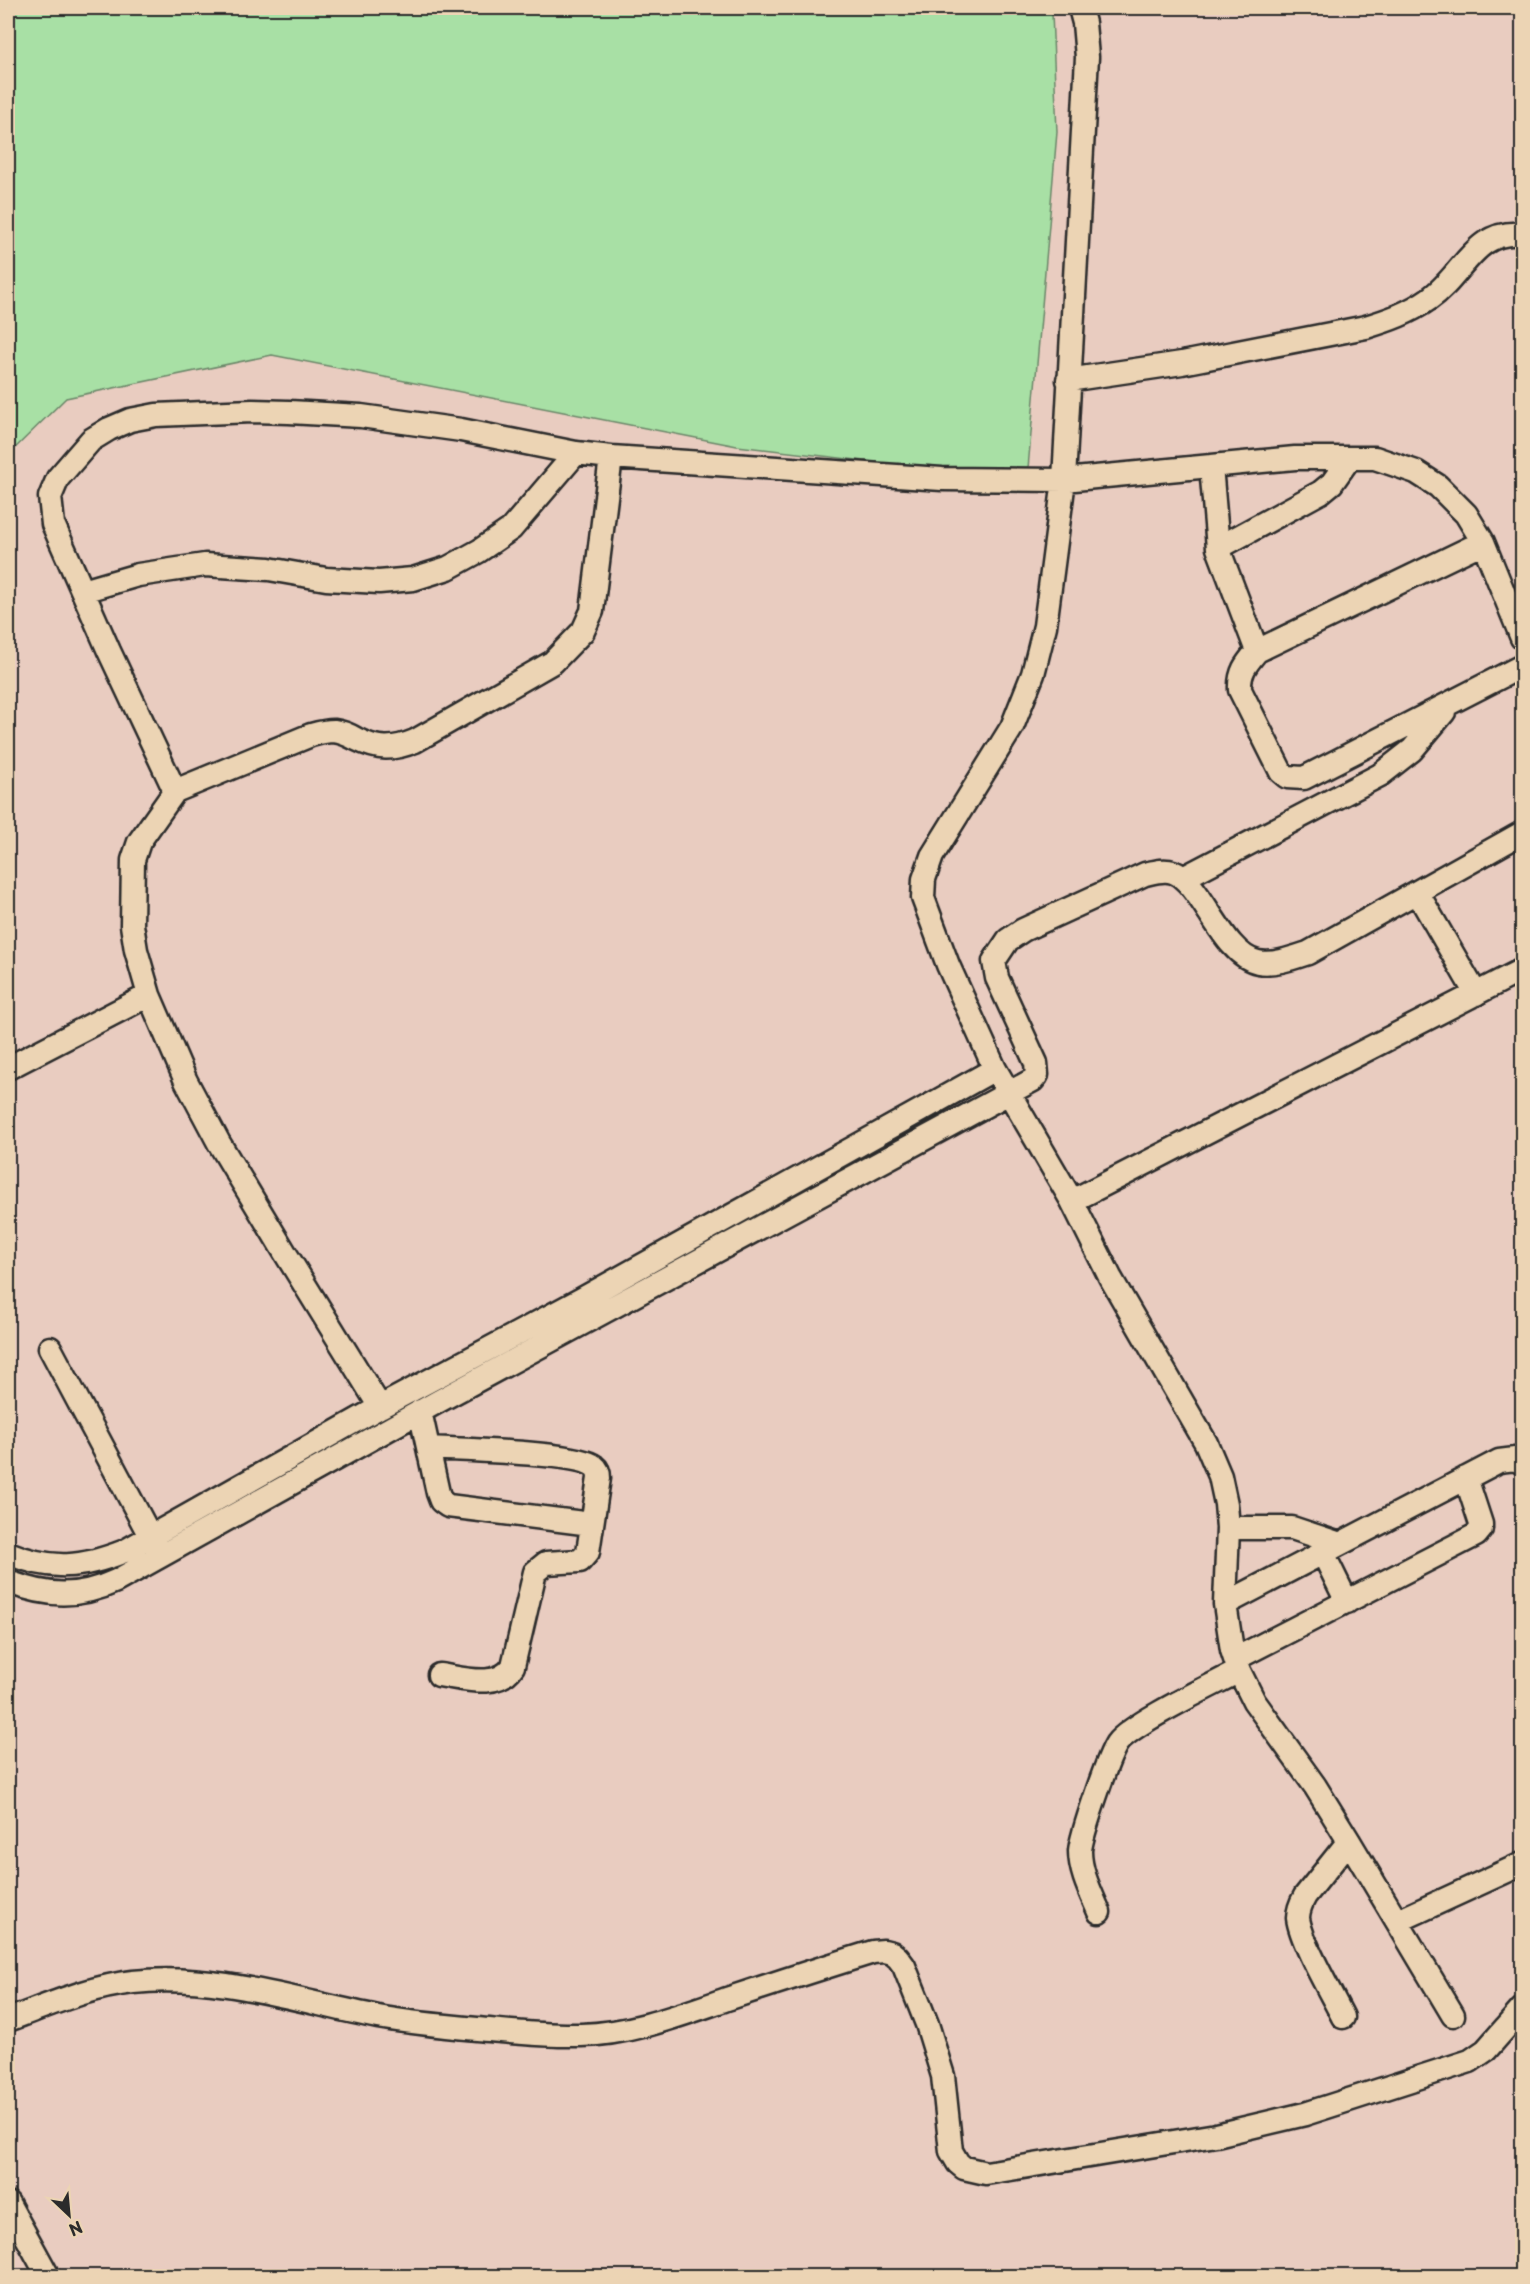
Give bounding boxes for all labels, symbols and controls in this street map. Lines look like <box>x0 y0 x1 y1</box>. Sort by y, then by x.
north arrow <box>39 2185 99 2245</box>
text: N <box>65 2216 87 2243</box>

